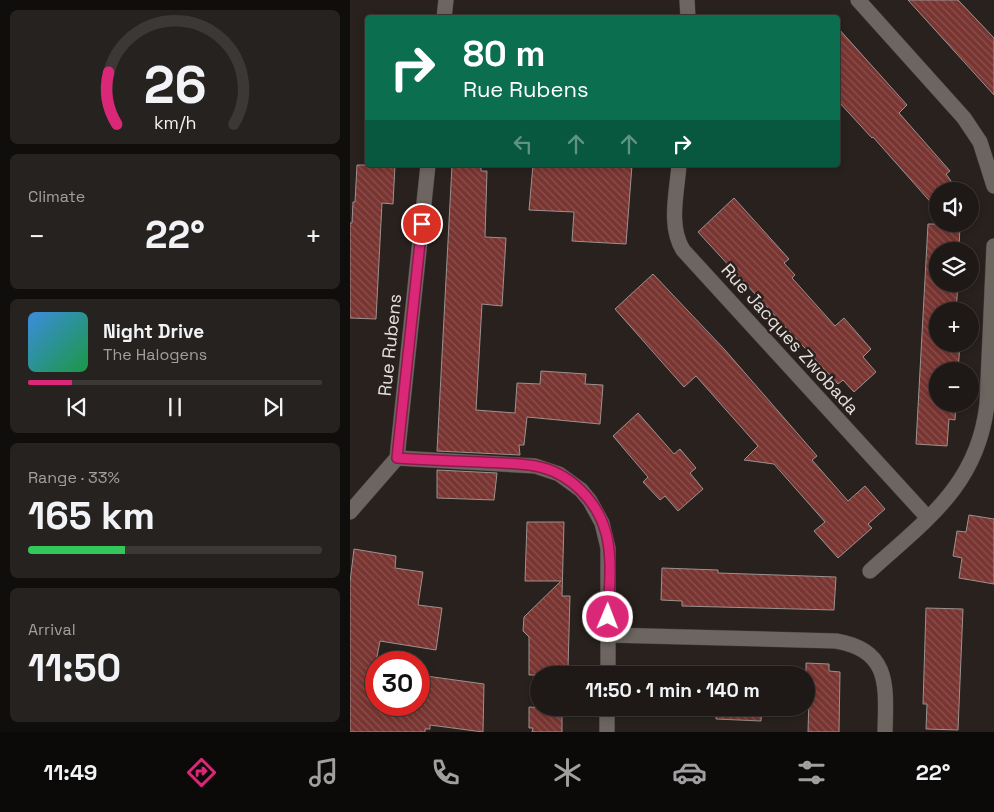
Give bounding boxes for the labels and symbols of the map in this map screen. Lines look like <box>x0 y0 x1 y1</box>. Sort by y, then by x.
pin <box>401 203 443 245</box>
street label: Rue Jacques Zwobada <box>716 258 864 419</box>
street label: Rue Rubens <box>373 293 406 397</box>
position arrow <box>581 590 633 642</box>
speed limit sign: 30 <box>365 651 430 716</box>

